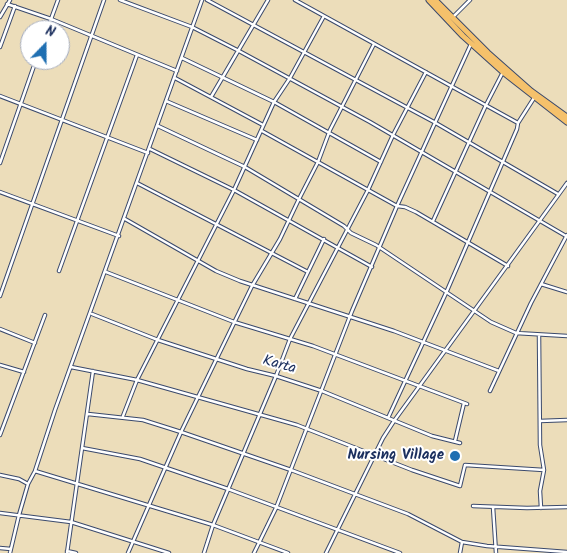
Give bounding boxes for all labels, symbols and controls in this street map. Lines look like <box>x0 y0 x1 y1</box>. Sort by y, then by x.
north arrow <box>20 20 70 70</box>
text: N <box>42 20 58 44</box>
street label: Karta <box>260 353 298 379</box>
place label: Nursing Village <box>348 447 444 465</box>
marker: Nursing Village <box>448 449 462 463</box>

